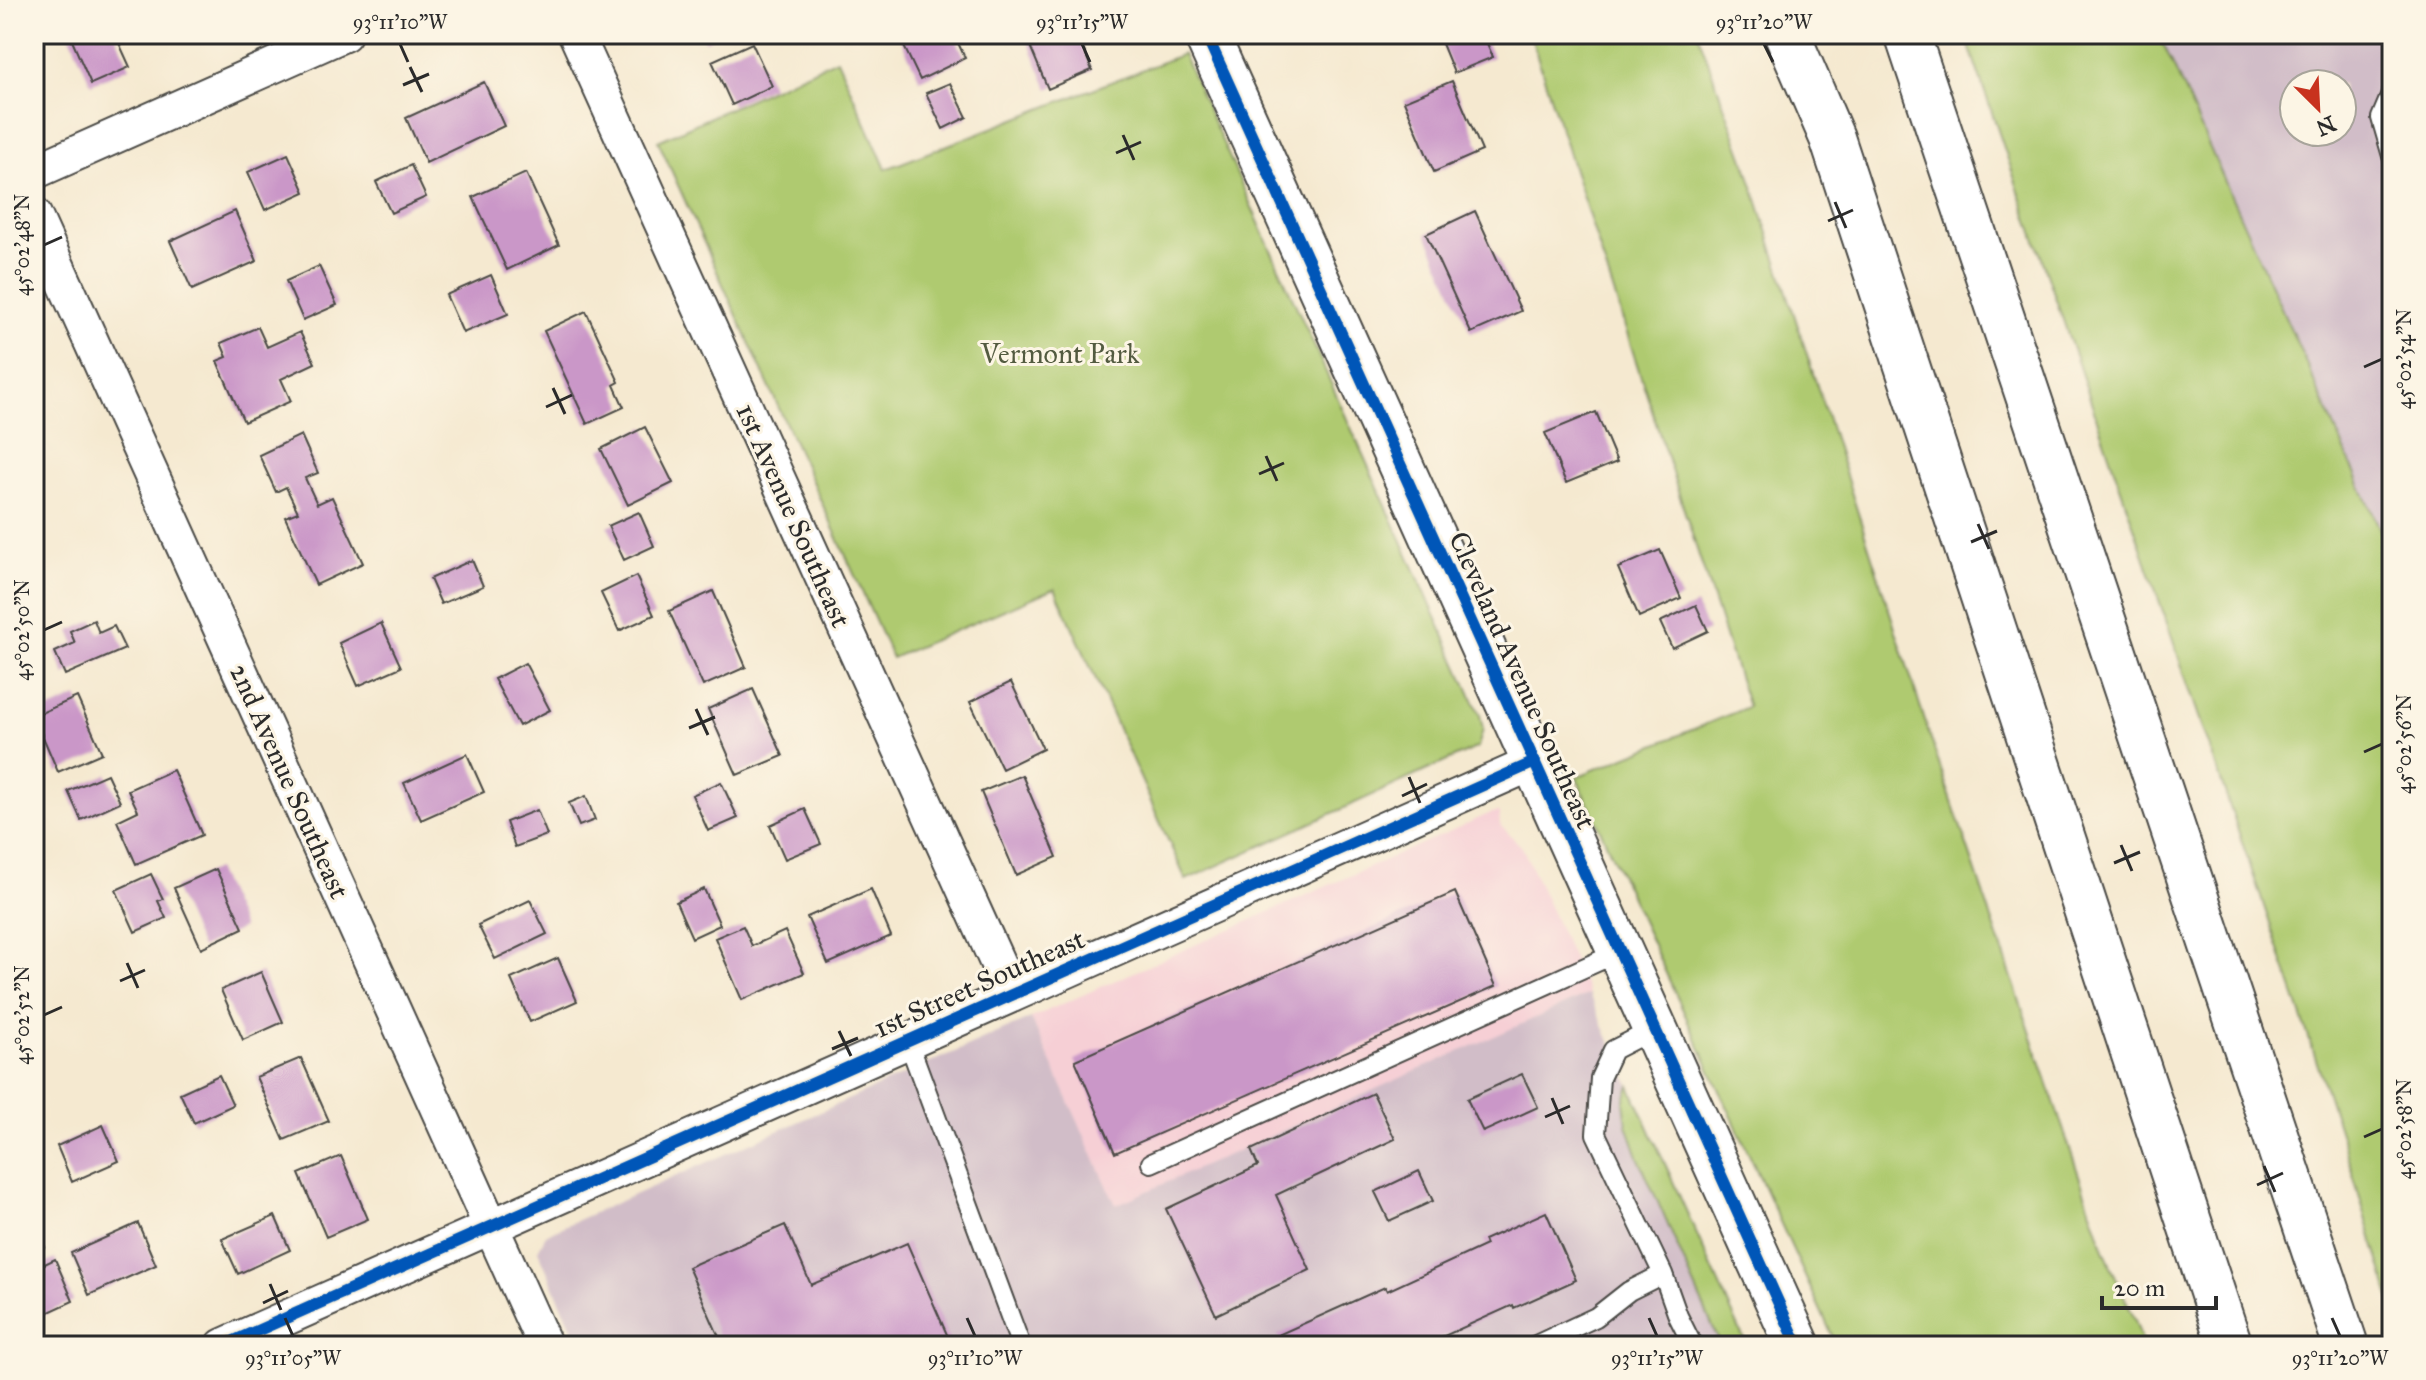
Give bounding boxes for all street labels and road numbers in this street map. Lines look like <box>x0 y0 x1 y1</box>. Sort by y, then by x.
street label: 1st Avenue Southeast <box>728 398 859 633</box>
street label: Cleveland Avenue Southeast <box>1441 526 1604 834</box>
street label: 2nd Avenue Southeast <box>222 658 357 904</box>
street label: 1st Street Southeast <box>868 921 1090 1046</box>

